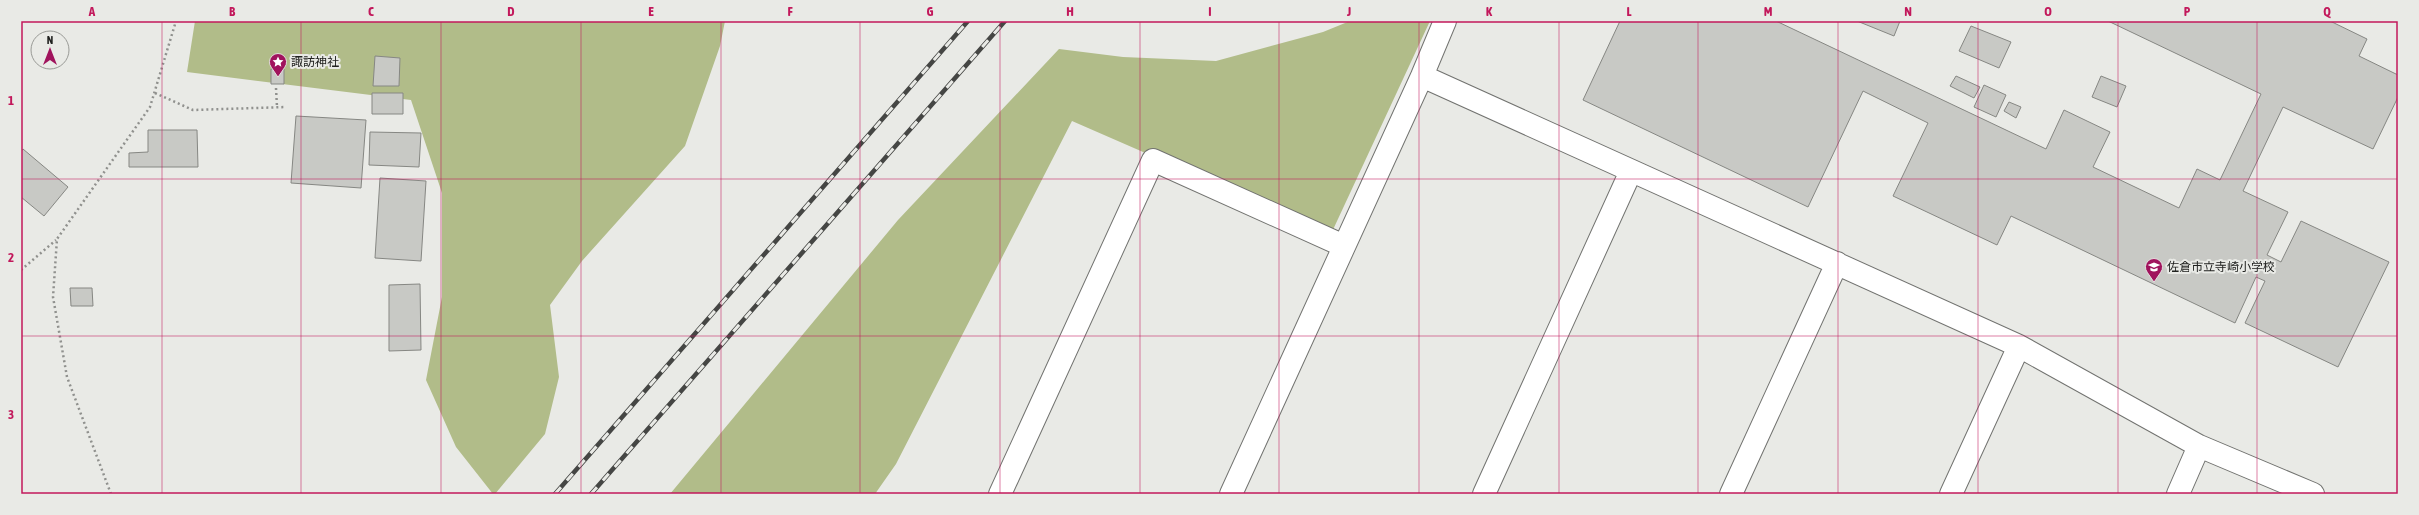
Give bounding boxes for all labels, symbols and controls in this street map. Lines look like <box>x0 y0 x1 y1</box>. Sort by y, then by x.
text: A <box>88 4 96 19</box>
text: B <box>229 4 236 19</box>
text: C <box>368 4 374 19</box>
text: D <box>507 4 515 19</box>
text: E <box>648 4 654 19</box>
text: F <box>787 4 793 19</box>
text: G <box>927 4 934 19</box>
text: H <box>1066 4 1074 19</box>
text: I <box>1208 4 1212 19</box>
text: J <box>1346 4 1351 19</box>
text: K <box>1486 4 1493 19</box>
text: L <box>1626 4 1632 19</box>
text: M <box>1764 4 1773 19</box>
text: N <box>1904 4 1912 19</box>
text: O <box>2044 4 2052 19</box>
text: P <box>2184 4 2191 19</box>
text: Q <box>2323 4 2331 19</box>
north arrow <box>30 30 70 70</box>
text: N <box>47 34 53 46</box>
place icon: 諏訪神社 <box>268 52 288 77</box>
place label: 諏訪神社 <box>291 55 339 69</box>
text: 1 <box>8 93 14 108</box>
text: 2 <box>8 250 14 265</box>
school or university icon: 佐倉市立寺崎小学校 <box>2144 257 2164 282</box>
place label: 佐倉市立寺崎小学校 <box>2167 260 2275 274</box>
text: 3 <box>8 407 14 422</box>

